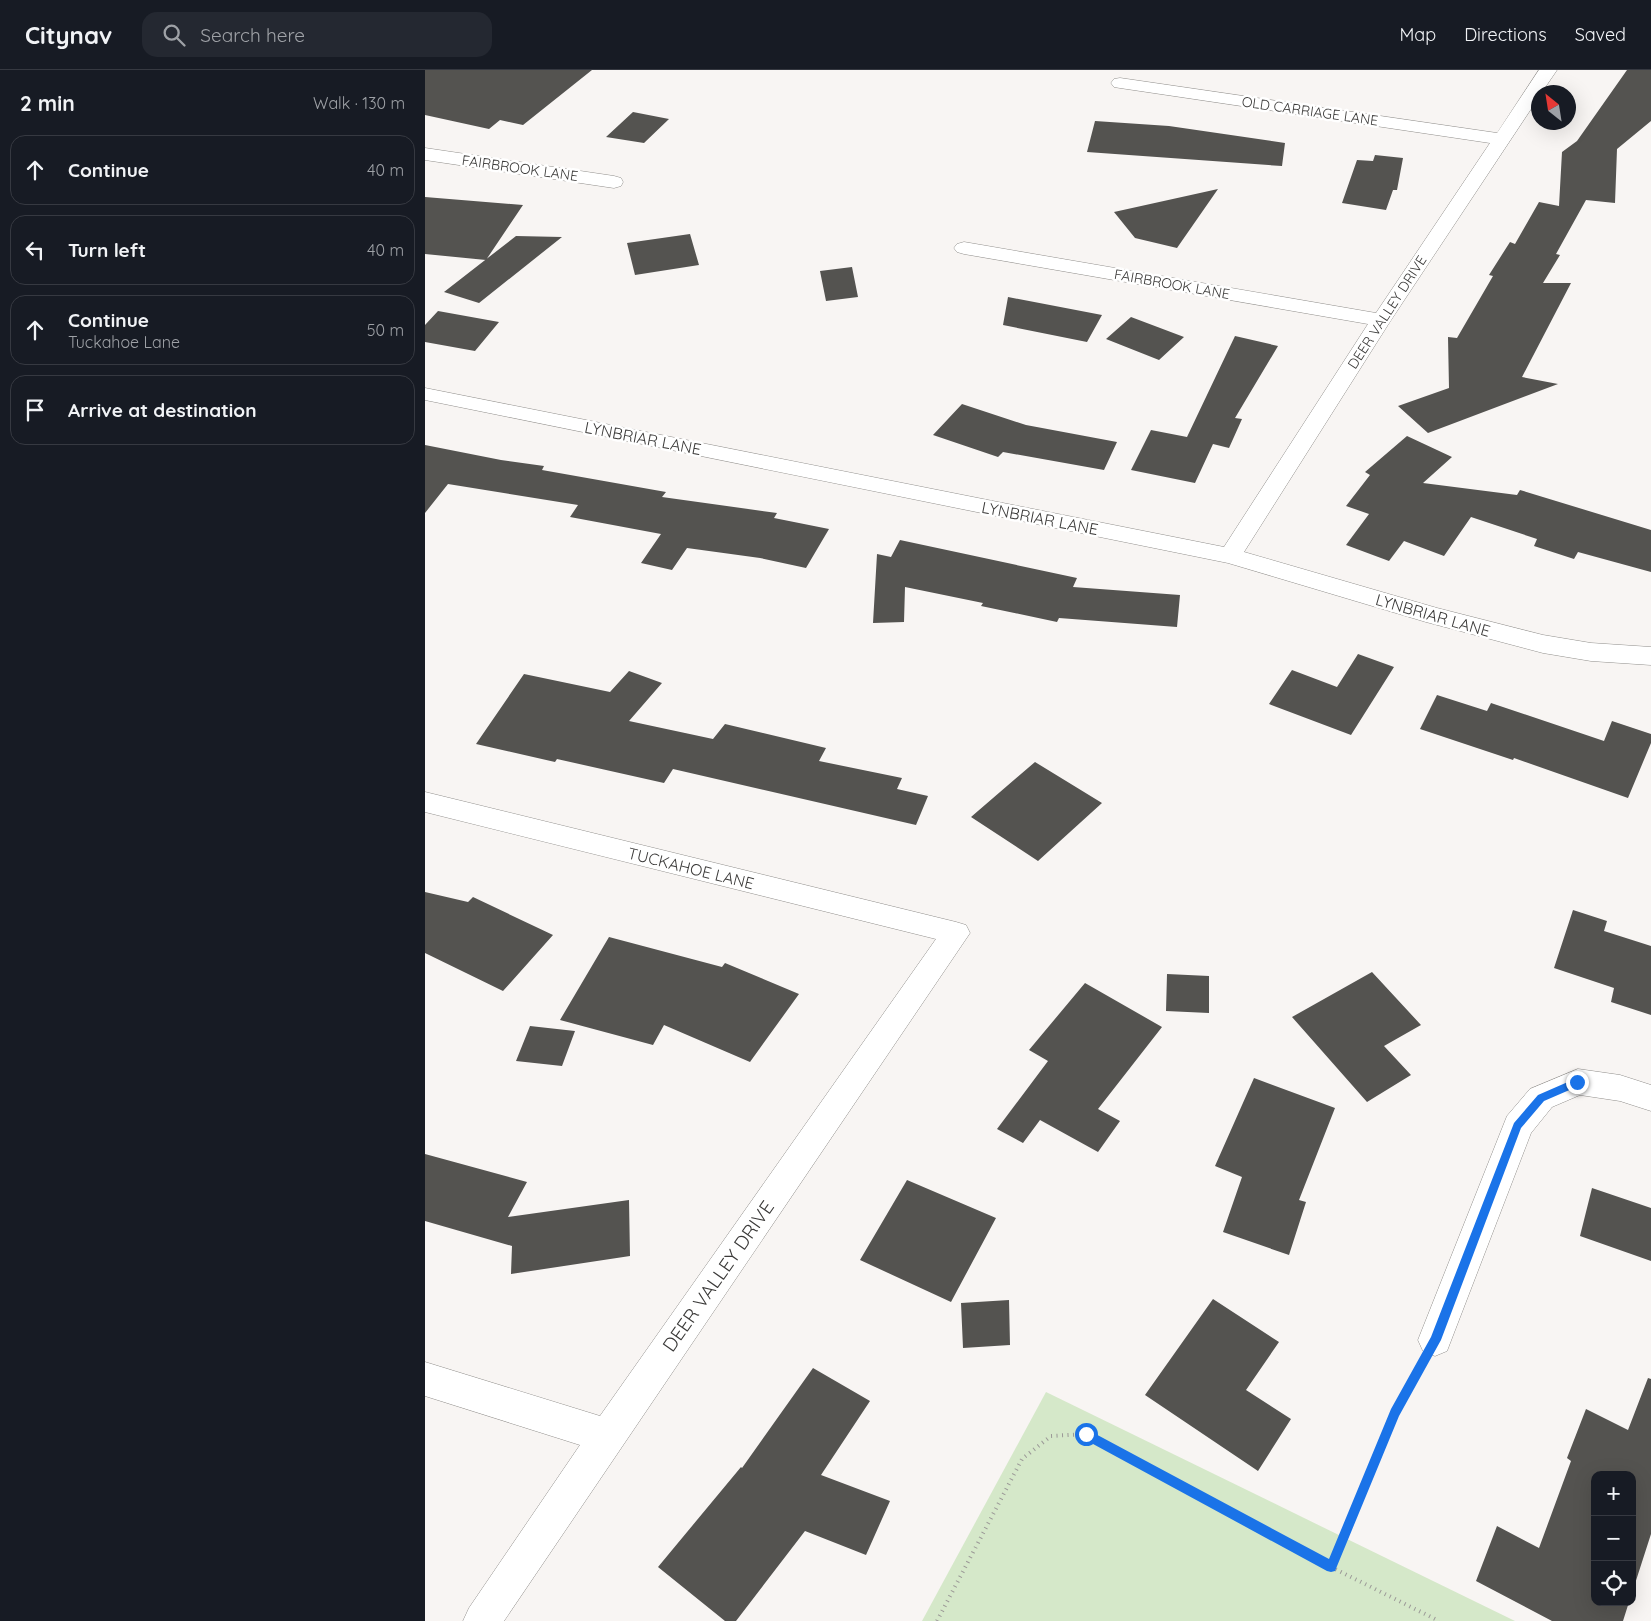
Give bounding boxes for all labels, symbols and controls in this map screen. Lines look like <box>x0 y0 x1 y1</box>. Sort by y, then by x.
search box <box>142 12 492 57</box>
text: Citynav <box>25 20 112 50</box>
icon: search <box>160 21 188 49</box>
text: Search here <box>200 23 305 47</box>
text: Map <box>1399 23 1436 46</box>
text: Directions <box>1464 23 1547 46</box>
text: Saved <box>1575 23 1626 46</box>
north arrow <box>1531 85 1576 130</box>
text: 2 min <box>20 90 75 116</box>
text: Walk · 130 m <box>313 93 405 113</box>
street label: OLD CARRIAGE LANE <box>1241 93 1379 129</box>
street label: FAIRBROOK LANE <box>461 151 579 185</box>
icon: ahead <box>21 156 49 184</box>
text: Continue <box>68 158 149 182</box>
text: 40 m <box>367 160 404 180</box>
icon: left <box>21 236 49 264</box>
text: Turn left <box>68 238 146 262</box>
text: 40 m <box>367 240 404 260</box>
street label: DEER VALLEY DRIVE <box>1344 252 1430 372</box>
street label: FAIRBROOK LANE <box>1113 265 1231 303</box>
text: Continue <box>68 308 149 332</box>
icon: ahead <box>21 316 49 344</box>
text: 50 m <box>367 320 404 340</box>
text: Tuckahoe Lane <box>68 332 180 352</box>
icon: arrive <box>21 396 49 424</box>
text: Arrive at destination <box>68 398 257 422</box>
street label: LYNBRIAR LANE <box>583 417 703 459</box>
street label: LYNBRIAR LANE <box>980 497 1100 539</box>
street label: LYNBRIAR LANE <box>1373 589 1493 641</box>
street label: TUCKAHOE LANE <box>626 843 756 893</box>
route end <box>1566 1071 1589 1094</box>
street label: DEER VALLEY DRIVE <box>657 1196 779 1356</box>
route start <box>1075 1423 1098 1446</box>
map controls <box>1591 1471 1636 1606</box>
button: + <box>1591 1471 1636 1516</box>
button: − <box>1591 1516 1636 1561</box>
button: locate <box>1591 1561 1636 1606</box>

